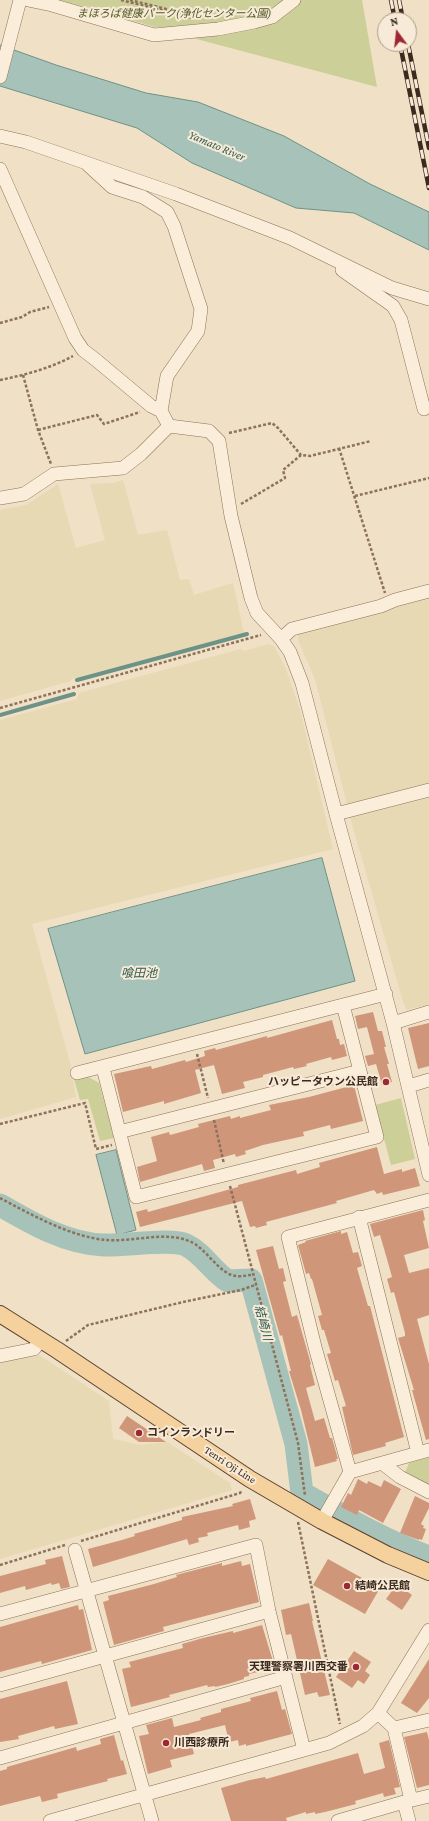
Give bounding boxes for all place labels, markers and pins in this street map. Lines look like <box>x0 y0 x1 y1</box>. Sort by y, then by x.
place label: ハッピータウン公民館 <box>268 1075 378 1089</box>
marker: ハッピータウン公民館 <box>381 1077 391 1087</box>
place label: コインランドリー <box>147 1426 235 1440</box>
marker: コインランドリー <box>134 1428 144 1438</box>
place label: 結崎公民館 <box>355 1579 410 1593</box>
marker: 結崎公民館 <box>342 1581 352 1591</box>
place label: 天理警察署川西交番 <box>249 1660 348 1674</box>
marker: 天理警察署川西交番 <box>351 1662 361 1672</box>
place label: 川西診療所 <box>174 1736 229 1750</box>
marker: 川西診療所 <box>161 1738 171 1748</box>

